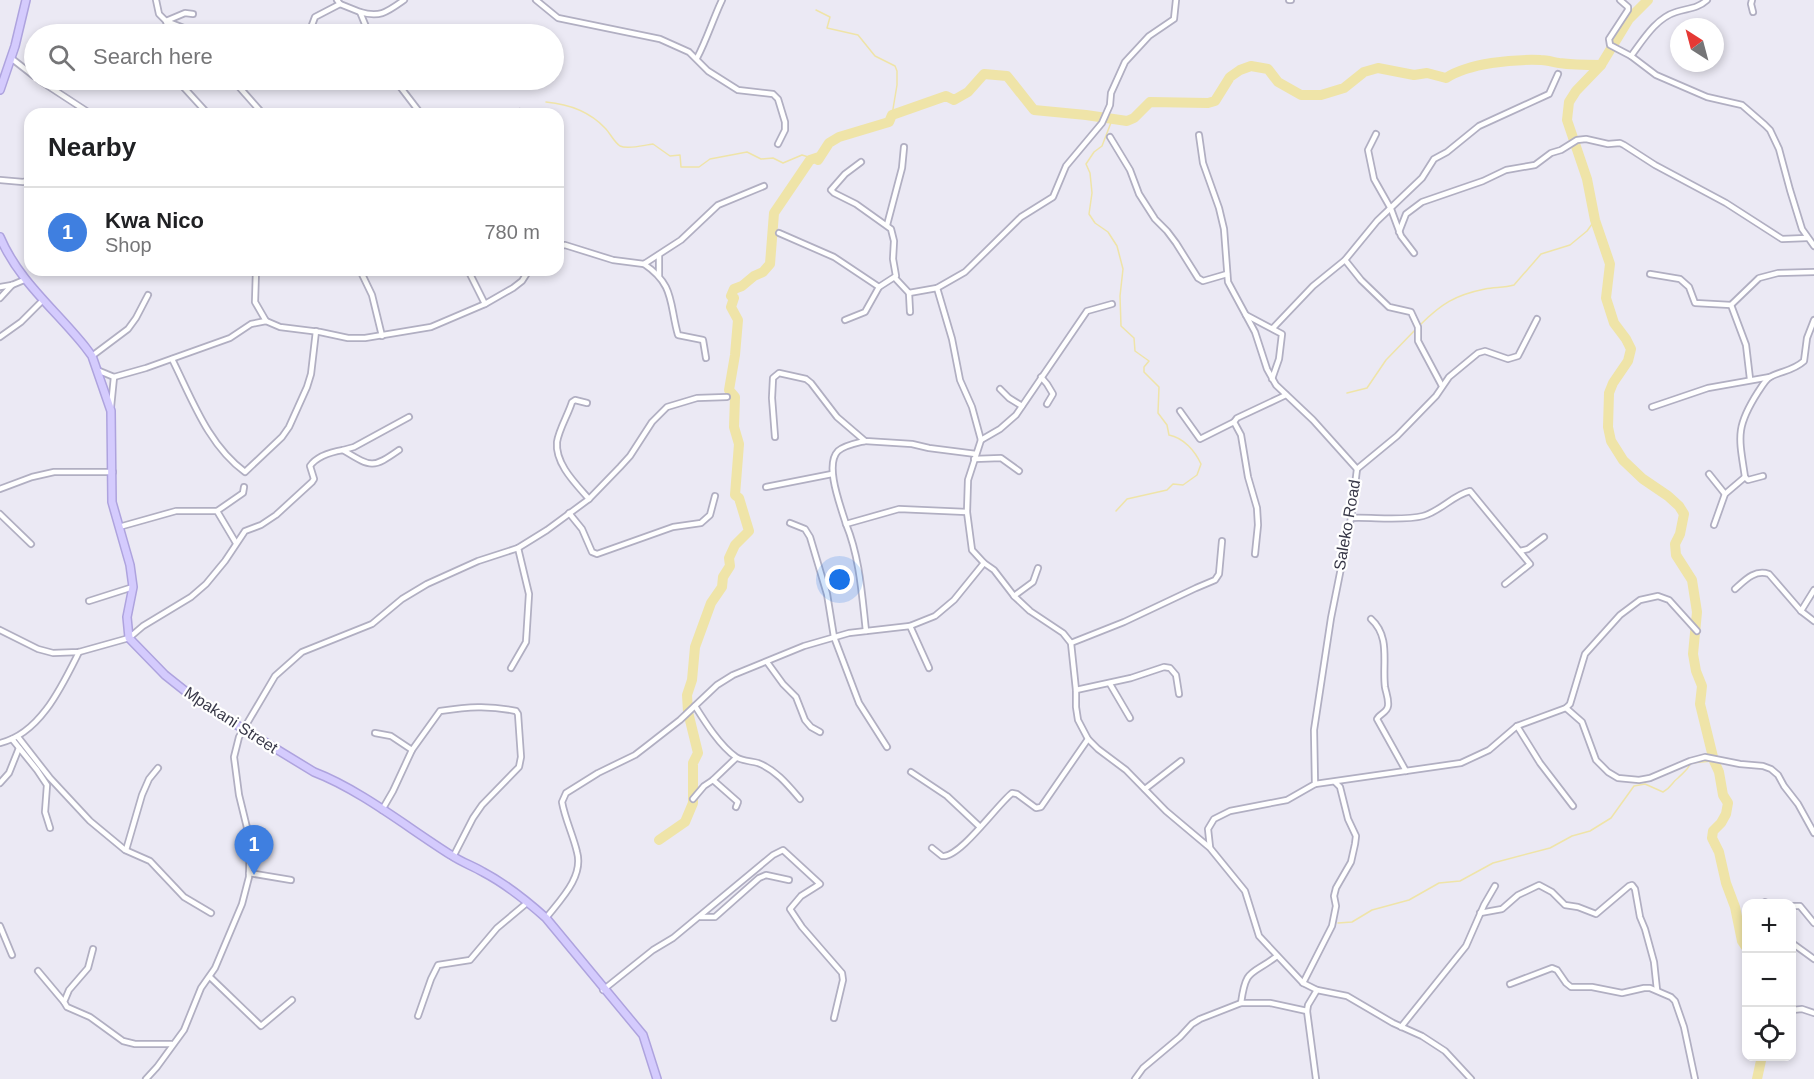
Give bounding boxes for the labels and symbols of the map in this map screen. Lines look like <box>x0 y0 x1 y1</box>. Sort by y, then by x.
north arrow <box>1670 18 1724 72</box>
street label: Saleko Road <box>1331 478 1363 572</box>
your location <box>825 565 854 594</box>
street label: Mpakani Street <box>181 684 281 757</box>
pin: 1 <box>234 826 274 875</box>

